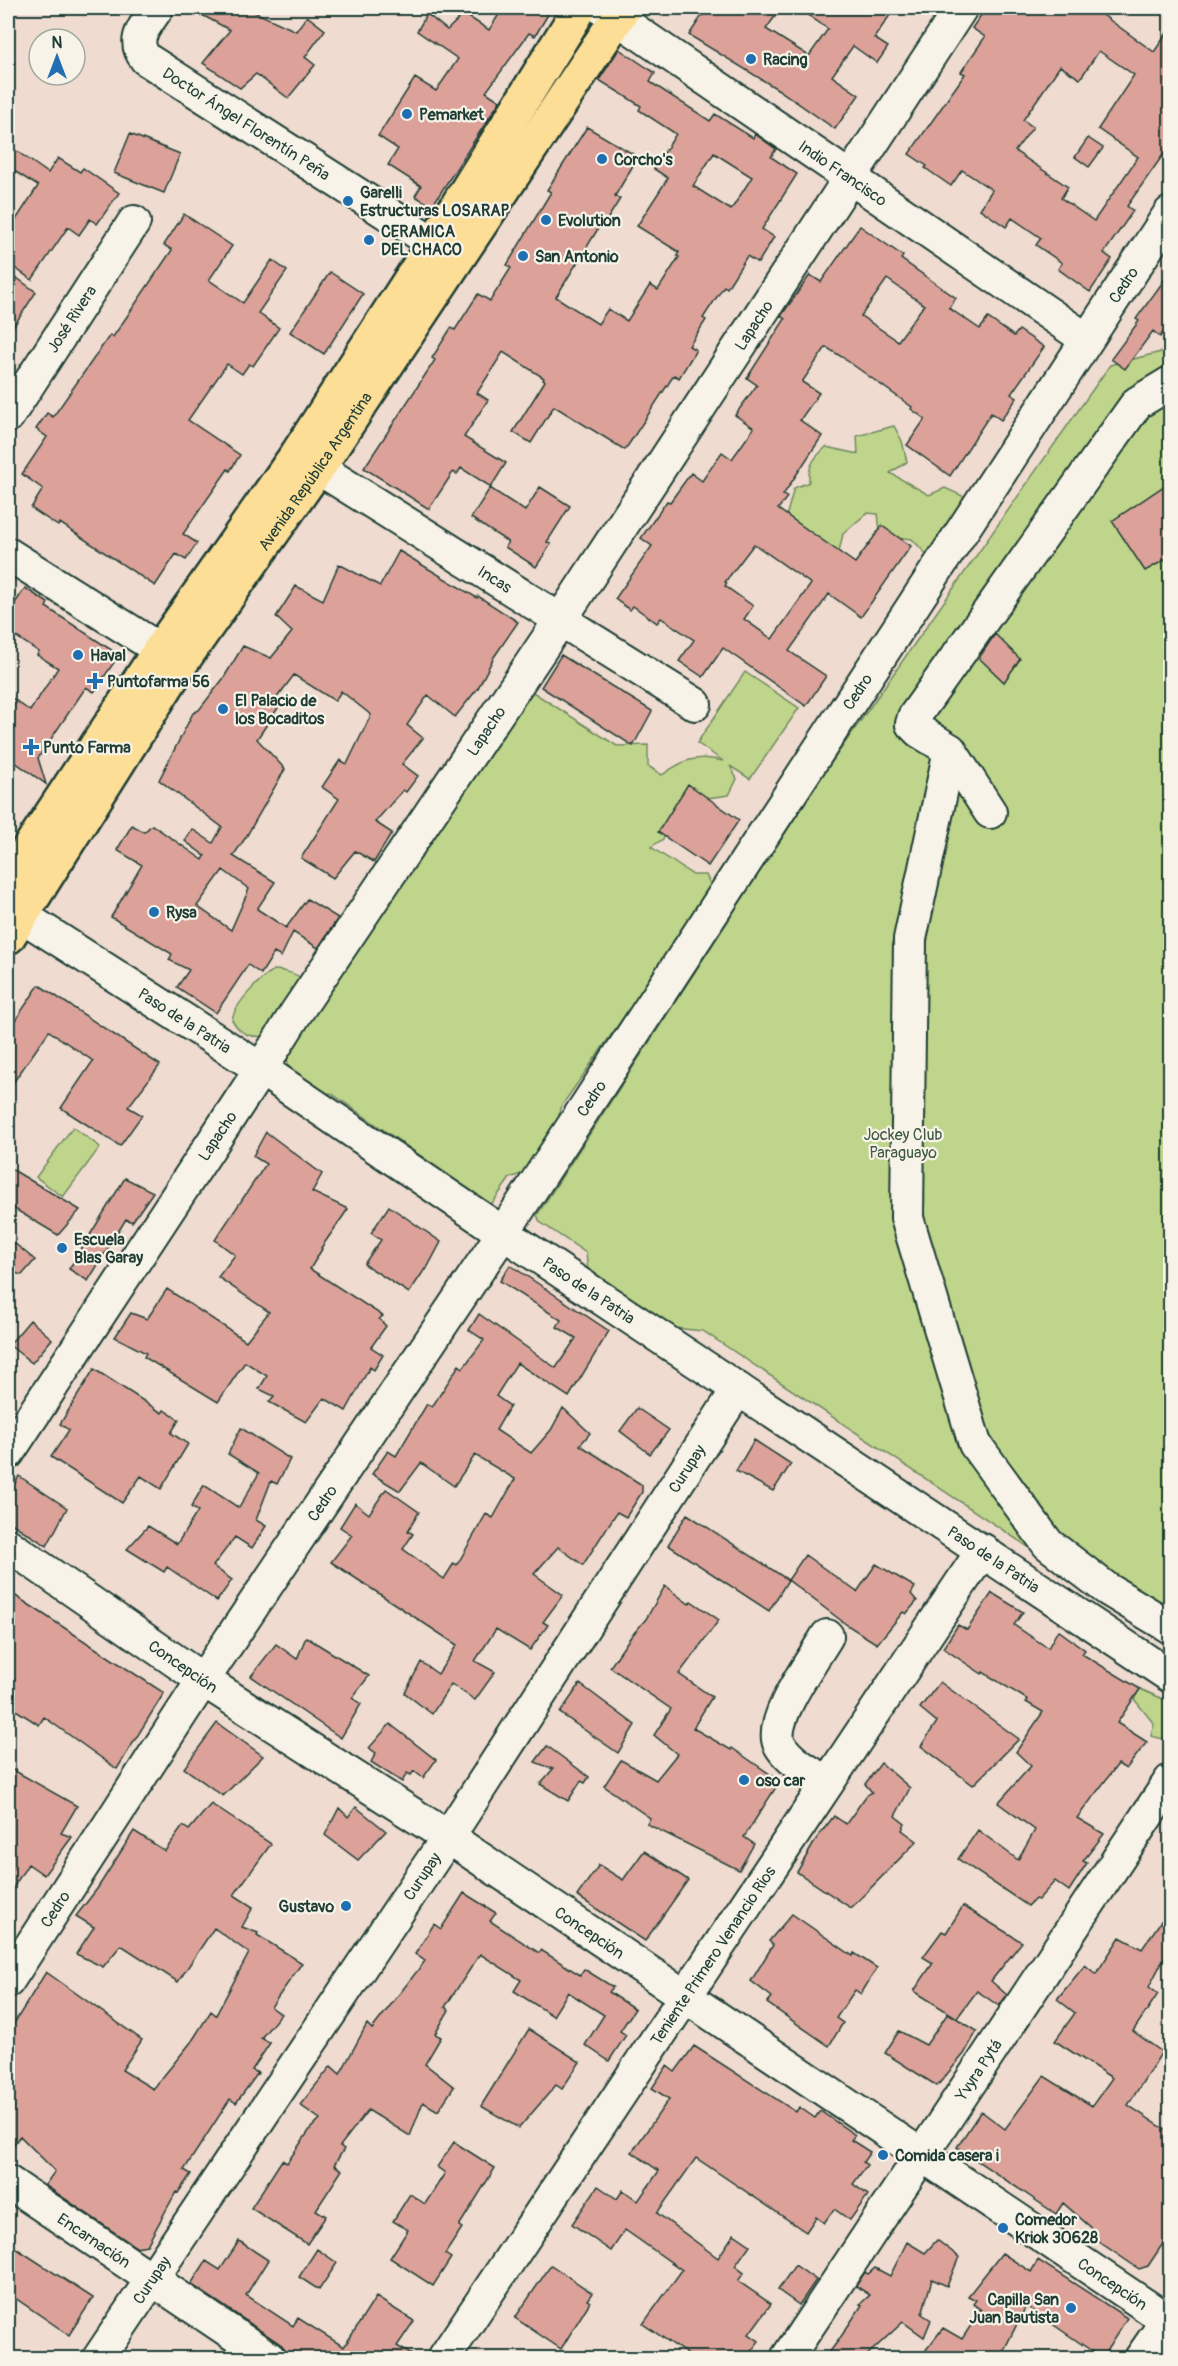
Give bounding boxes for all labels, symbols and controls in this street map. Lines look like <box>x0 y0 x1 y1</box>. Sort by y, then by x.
north arrow <box>27 27 87 87</box>
text: N <box>52 33 63 53</box>
place label: Racing <box>763 50 808 70</box>
marker: Racing <box>744 52 758 66</box>
street label: Doctor Ángel Florentín Peña <box>159 63 334 185</box>
place label: Pemarket <box>419 105 484 125</box>
marker: Pemarket <box>400 107 414 121</box>
street label: Indio Francisco <box>794 136 891 211</box>
place label: Corcho's <box>614 150 674 170</box>
marker: Corcho's <box>595 152 609 166</box>
place label: Garelli Estructuras LOSARAP <box>360 183 510 221</box>
marker: Garelli Estructuras LOSARAP <box>341 194 355 208</box>
place label: Evolution <box>558 211 621 231</box>
marker: Evolution <box>539 213 553 227</box>
place label: CERAMICA DEL CHACO <box>381 222 462 260</box>
marker: CERAMICA DEL CHACO <box>362 233 376 247</box>
place label: San Antonio <box>535 247 619 267</box>
marker: San Antonio <box>516 249 530 263</box>
street label: Cedro <box>1105 263 1143 307</box>
street label: José Rivera <box>43 282 101 357</box>
street label: Lapacho <box>731 297 778 354</box>
street label: Avenida República Argentina <box>254 388 377 555</box>
street label: Incas <box>474 562 515 598</box>
place label: Haval <box>90 646 126 666</box>
marker: Haval <box>71 648 85 662</box>
street label: Cedro <box>839 670 877 714</box>
place label: Puntofarma 56 <box>107 672 210 692</box>
marker: Puntofarma 56 <box>88 674 102 688</box>
place label: El Palacio de los Bocaditos <box>235 691 325 729</box>
marker: El Palacio de los Bocaditos <box>216 702 230 716</box>
street label: Lapacho <box>463 702 511 760</box>
place label: Punto Farma <box>43 738 131 758</box>
marker: Punto Farma <box>24 740 38 754</box>
place label: Rysa <box>166 903 197 923</box>
marker: Rysa <box>147 905 161 919</box>
street label: Paso de la Patria <box>134 984 235 1058</box>
street label: Cedro <box>573 1076 611 1121</box>
street label: Lapacho <box>194 1107 242 1165</box>
park label: Jockey Club Paraguayo <box>864 1125 943 1163</box>
place label: Escuela Blas Garay <box>74 1230 143 1268</box>
marker: Escuela Blas Garay <box>55 1241 69 1255</box>
street label: Paso de la Patria <box>538 1253 638 1329</box>
street label: Curupay <box>664 1441 710 1497</box>
street label: Cedro <box>303 1481 342 1525</box>
street label: Paso de la Patria <box>943 1522 1043 1598</box>
street label: Concepción <box>144 1636 221 1698</box>
place label: oso car <box>755 1771 805 1791</box>
marker: oso car <box>737 1773 751 1787</box>
street label: Curupay <box>399 1849 446 1905</box>
street label: Teniente Primero Venancio Rios <box>646 1863 780 2049</box>
street label: Cedro <box>36 1887 75 1931</box>
place label: Gustavo <box>279 1897 334 1917</box>
marker: Gustavo <box>339 1899 353 1913</box>
street label: Concepción <box>551 1903 628 1964</box>
street label: Yvyra Pytá <box>951 2036 1007 2106</box>
place label: Comida casera i <box>895 2146 999 2166</box>
marker: Comida casera i <box>876 2148 890 2162</box>
street label: Encarnación <box>53 2209 134 2273</box>
place label: Comedor Kriok 30628 <box>1015 2210 1098 2248</box>
marker: Comedor Kriok 30628 <box>996 2221 1010 2235</box>
street label: Curupay <box>129 2253 175 2308</box>
street label: Concepción <box>1074 2254 1151 2315</box>
place label: Capilla San Juan Bautista <box>969 2290 1060 2328</box>
marker: Capilla San Juan Bautista <box>1064 2301 1078 2315</box>

